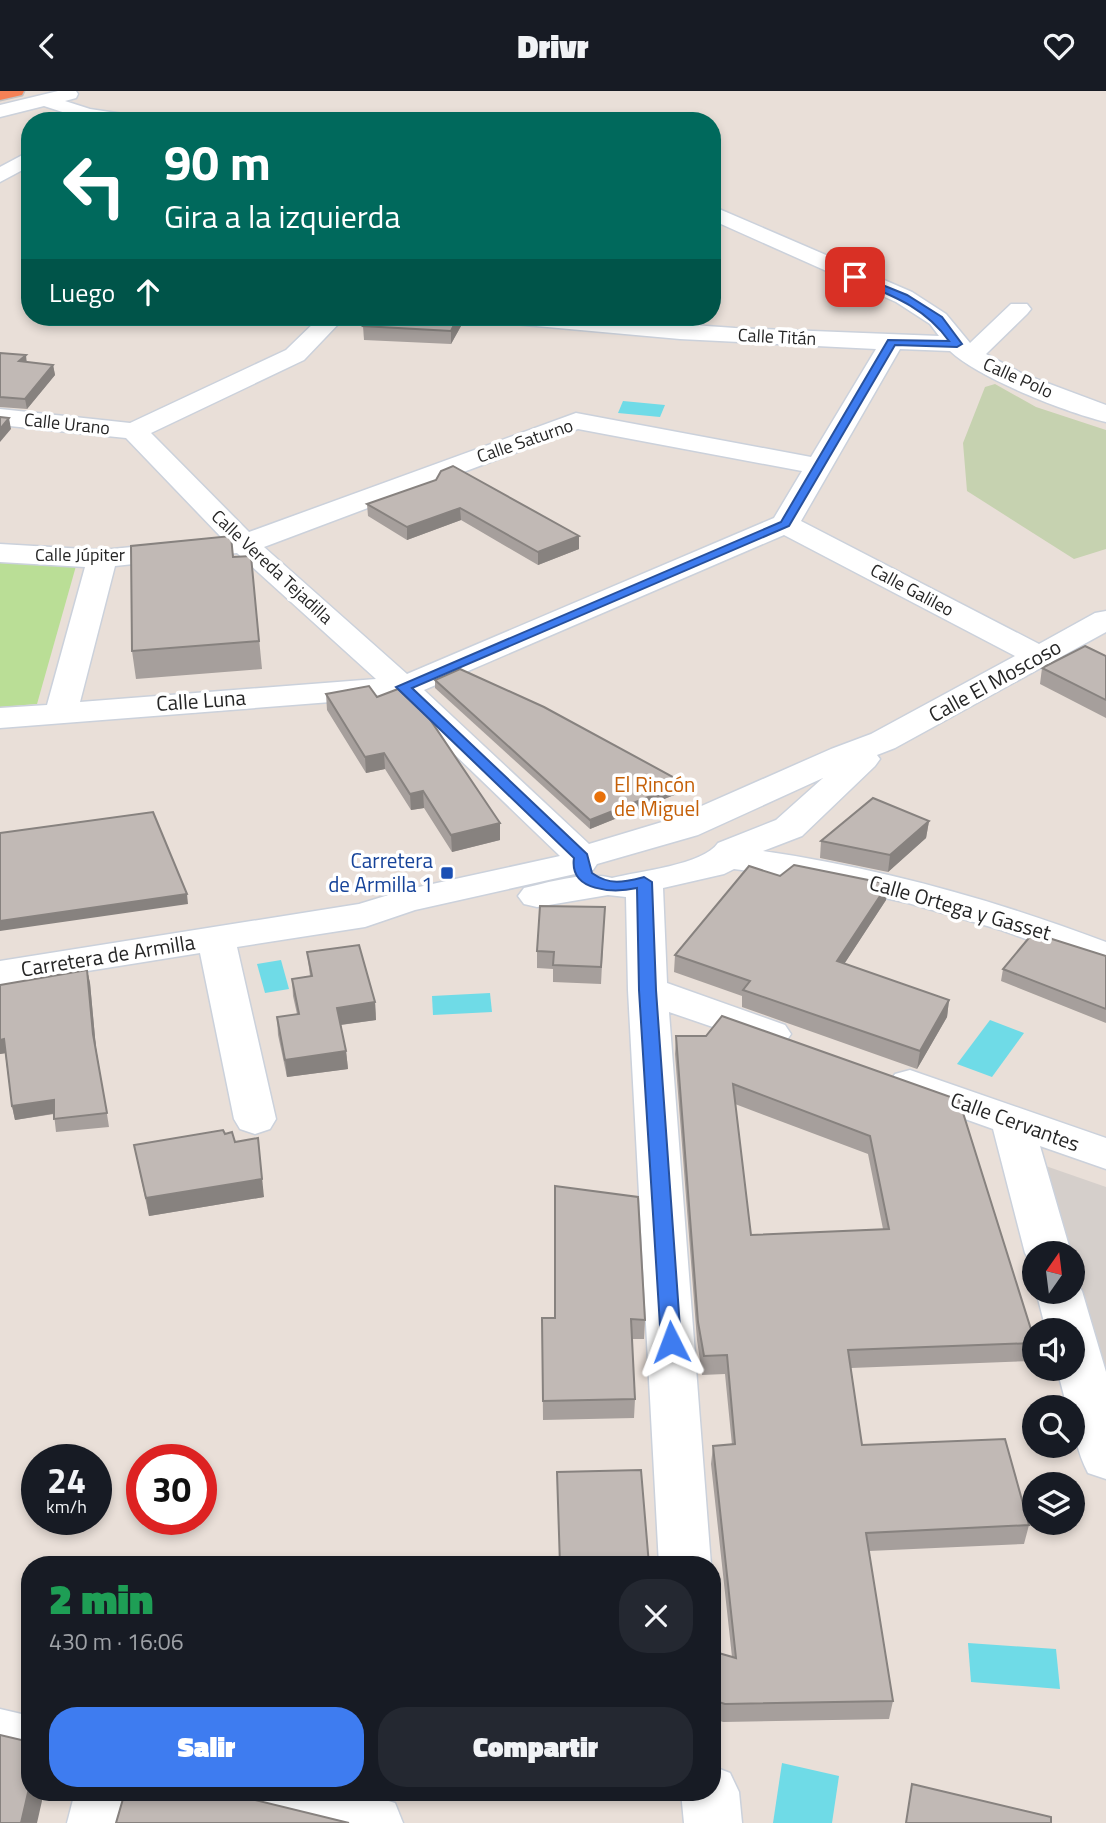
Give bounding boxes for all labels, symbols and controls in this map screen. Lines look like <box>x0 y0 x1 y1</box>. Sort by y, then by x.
text: Drivr <box>518 22 588 70</box>
icon: back <box>28 27 66 65</box>
icon: heart <box>1040 27 1078 65</box>
text: 90 m <box>164 124 271 199</box>
icon: left <box>49 140 140 231</box>
text: Gira a la izquierda <box>164 192 400 240</box>
pin <box>825 247 885 307</box>
icon: arrive <box>836 258 874 296</box>
text: Luego <box>49 273 115 312</box>
icon: ahead <box>129 273 167 311</box>
street label: Calle Titán <box>737 321 817 352</box>
street label: Calle Polo <box>979 350 1057 405</box>
street label: Calle Urano <box>23 406 111 441</box>
street label: Calle Saturno <box>473 411 577 470</box>
street label: Calle Vereda Tejadilla <box>206 503 339 630</box>
street label: Calle Júpiter <box>35 541 125 568</box>
street label: Calle Galileo <box>866 556 959 623</box>
street label: Calle El Moscoso <box>922 630 1067 730</box>
street label: Calle Luna <box>155 681 247 719</box>
place label: El Rincón de Miguel <box>614 768 700 824</box>
marker: El Rincón de Miguel <box>592 789 608 805</box>
place label: Carretera de Armilla 1 <box>328 844 433 900</box>
marker: Carretera de Armilla 1 <box>439 865 455 881</box>
street label: Calle Ortega y Gasset <box>866 866 1055 948</box>
street label: Carretera de Armilla <box>19 925 198 985</box>
street label: Calle Cervantes <box>946 1083 1084 1159</box>
north arrow <box>1022 1241 1085 1304</box>
map controls <box>1022 1241 1085 1535</box>
position arrow <box>634 1305 708 1379</box>
button: sound <box>1022 1318 1085 1381</box>
button: search <box>1022 1395 1085 1458</box>
speed limit sign: 30 <box>126 1444 217 1535</box>
text: 24 <box>47 1453 86 1507</box>
button: layers <box>1022 1472 1085 1535</box>
text: km/h <box>46 1493 87 1520</box>
text: 2 min <box>49 1566 153 1630</box>
button: close <box>619 1579 693 1653</box>
text: 430 m · 16:06 <box>49 1624 184 1659</box>
button: Salir <box>49 1707 364 1787</box>
button: Compartir <box>378 1707 693 1787</box>

